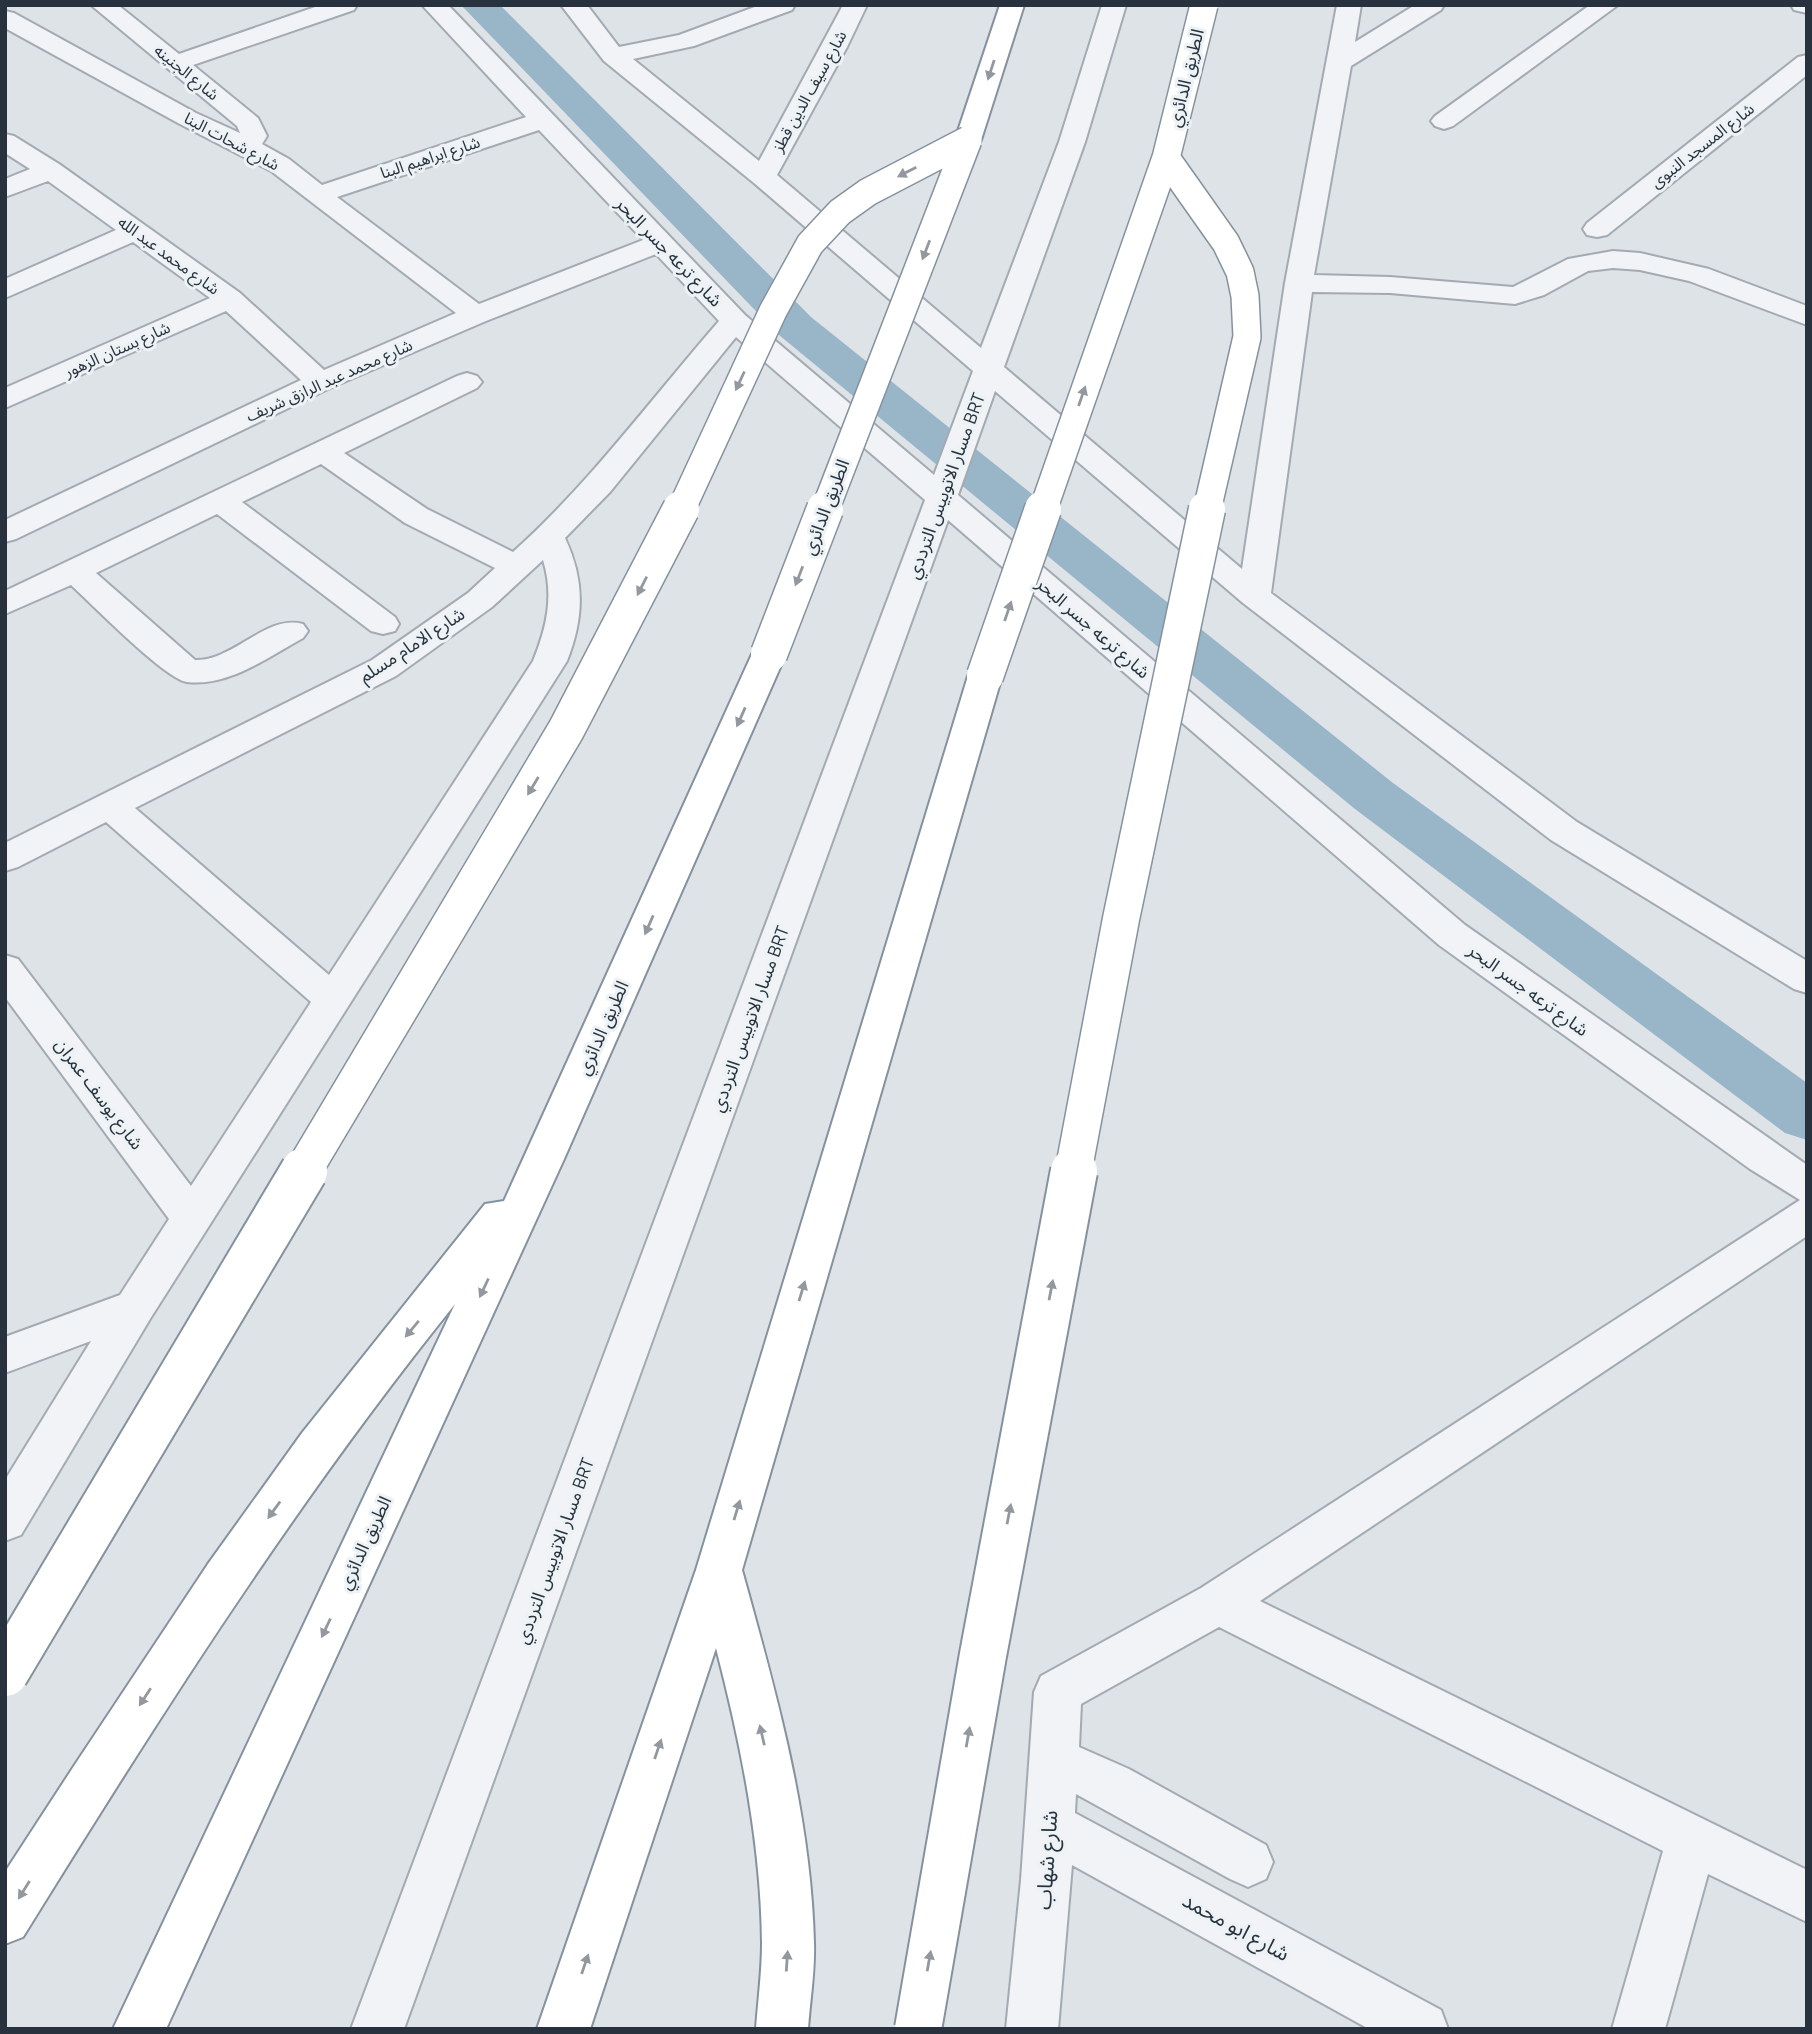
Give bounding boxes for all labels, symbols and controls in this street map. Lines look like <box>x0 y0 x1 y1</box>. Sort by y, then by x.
street label: شارع سيف الدين قطز <box>765 26 853 157</box>
street label: الطريق الدائري <box>1160 26 1211 130</box>
street label: شارع الجنينه <box>149 38 225 107</box>
one-way arrow <box>985 60 996 81</box>
street label: شارع المسجد النبوى <box>1645 97 1760 194</box>
street label: شارع شحات البنا <box>179 106 284 177</box>
street label: شارع ابراهيم البنا <box>377 130 483 185</box>
one-way arrow <box>897 165 917 177</box>
street label: شارع ترعه جسر البحر <box>608 190 729 313</box>
street label: شارع محمد عبد الله <box>113 210 225 301</box>
one-way arrow <box>920 239 931 260</box>
street label: شارع بستان الزهور <box>59 315 174 384</box>
street label: شارع محمد عبد الرازق شريف <box>242 332 416 428</box>
one-way arrow <box>734 371 746 391</box>
one-way arrow <box>1077 386 1088 407</box>
street label: مسار الاتوبيس الترددي BRT <box>899 389 992 583</box>
street label: الطريق الدائري <box>795 455 856 559</box>
one-way arrow <box>794 566 805 587</box>
street label: شارع ترعه جسر البحر <box>1029 570 1156 686</box>
one-way arrow <box>637 576 648 596</box>
street label: شارع الامام مسلم <box>353 600 471 690</box>
one-way arrow <box>1002 601 1013 622</box>
one-way arrow <box>735 706 746 727</box>
one-way arrow <box>527 776 539 795</box>
one-way arrow <box>643 914 654 935</box>
street label: مسار الاتوبيس الترددي BRT <box>703 922 796 1116</box>
street label: شارع ترعه جسر البحر <box>1461 936 1594 1044</box>
street label: الطريق الدائري <box>570 976 636 1079</box>
street label: شارع يوسف عمران <box>48 1032 150 1156</box>
one-way arrow <box>479 1278 490 1298</box>
one-way arrow <box>1046 1279 1057 1301</box>
one-way arrow <box>797 1280 808 1302</box>
one-way arrow <box>404 1319 419 1337</box>
street label: مسار الاتوبيس الترددي BRT <box>508 1454 601 1648</box>
street label: الطريق الدائري <box>331 1491 398 1594</box>
one-way arrow <box>733 1499 743 1520</box>
one-way arrow <box>267 1501 281 1519</box>
one-way arrow <box>1004 1503 1015 1525</box>
one-way arrow <box>320 1617 331 1638</box>
one-way arrow <box>138 1688 152 1706</box>
one-way arrow <box>756 1724 767 1746</box>
one-way arrow <box>963 1726 974 1748</box>
one-way arrow <box>653 1738 664 1759</box>
street label: شارع شهاب <box>1027 1809 1065 1911</box>
one-way arrow <box>17 1880 30 1899</box>
street label: شارع ابو محمد <box>1177 1883 1296 1969</box>
one-way arrow <box>782 1949 793 1971</box>
one-way arrow <box>924 1950 935 1972</box>
one-way arrow <box>580 1954 591 1975</box>

